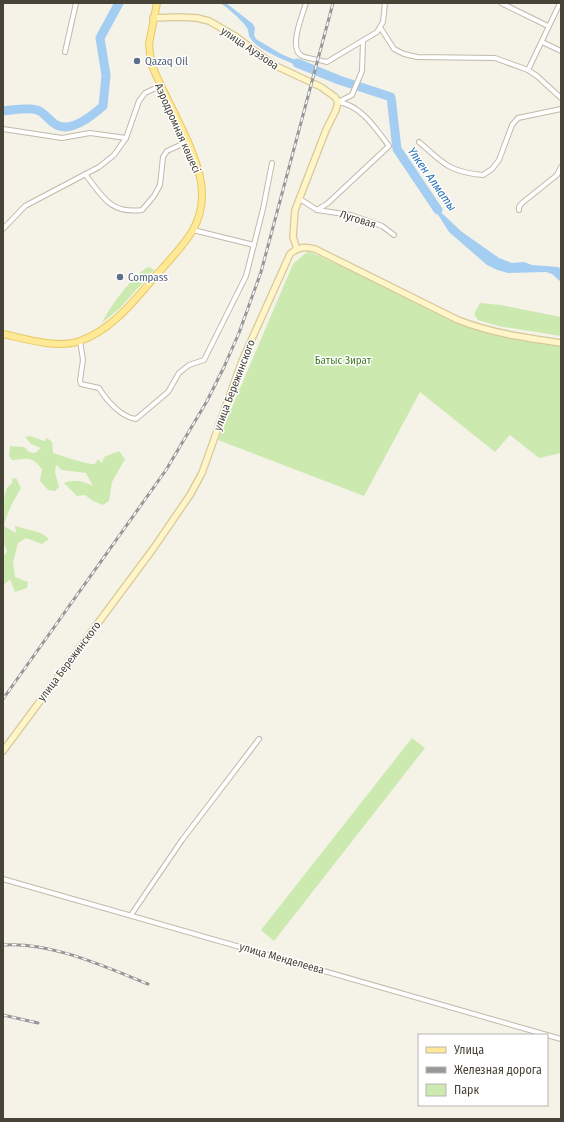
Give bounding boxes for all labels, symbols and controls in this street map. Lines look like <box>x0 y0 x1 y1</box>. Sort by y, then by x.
street label: улица Ауэзова <box>218 24 281 72</box>
place label: Qazaq Oil <box>145 55 188 68</box>
marker: Qazaq Oil <box>132 56 142 66</box>
street label: Аэродромная көшесі <box>152 81 203 175</box>
water label: Үлкен Алматы <box>405 144 459 214</box>
street label: Луговая <box>338 208 378 231</box>
place label: Compass <box>128 271 168 284</box>
marker: Compass <box>115 272 125 282</box>
street label: улица Бережинского <box>211 338 258 433</box>
park label: Батыс Зират <box>315 354 372 367</box>
street label: улица Бережинского <box>35 619 104 704</box>
street label: улица Менделеева <box>238 940 326 977</box>
legend <box>418 1034 548 1106</box>
text: Улица <box>453 1043 484 1057</box>
text: Железная дорога <box>454 1063 542 1077</box>
text: Парк <box>454 1083 480 1097</box>

